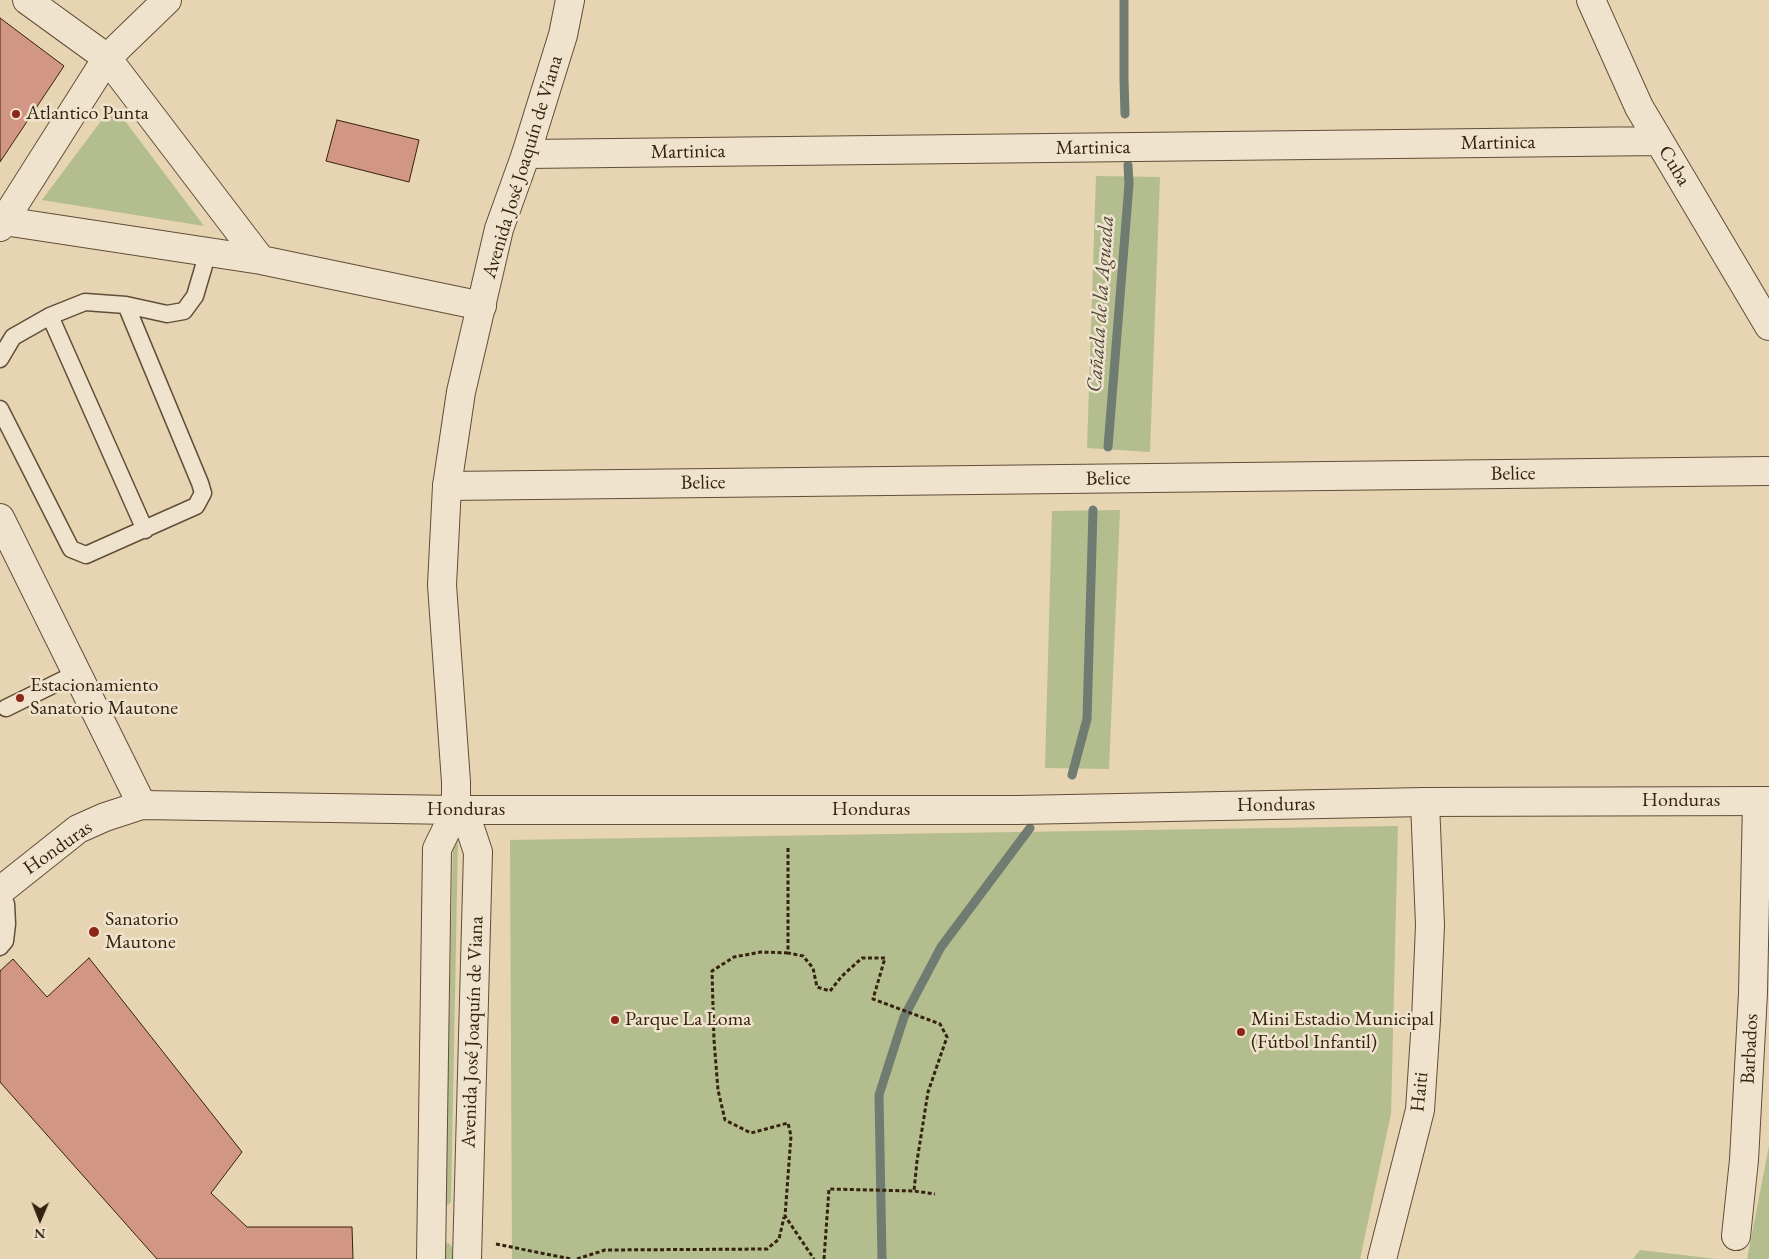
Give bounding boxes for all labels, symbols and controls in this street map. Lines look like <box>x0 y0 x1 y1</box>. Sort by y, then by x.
street label: Avenida José Joaquín de Viana <box>478 53 568 281</box>
place label: Atlantico Punta <box>26 102 149 126</box>
marker: Atlantico Punta <box>10 108 22 120</box>
street label: Martinica <box>1460 130 1536 156</box>
street label: Martinica <box>1055 135 1131 161</box>
street label: Martinica <box>650 139 726 165</box>
street label: Cuba <box>1653 142 1695 190</box>
water label: Cañada de la Aguada <box>1082 215 1120 393</box>
street label: Belice <box>1490 462 1536 486</box>
street label: Belice <box>1085 467 1131 491</box>
street label: Belice <box>680 471 726 495</box>
place label: Estacionamiento Sanatorio Mautone <box>30 674 178 721</box>
marker: Estacionamiento Sanatorio Mautone <box>14 692 26 704</box>
street label: Honduras <box>1642 789 1720 813</box>
street label: Honduras <box>1237 792 1315 818</box>
street label: Honduras <box>427 798 505 822</box>
street label: Honduras <box>832 798 910 822</box>
street label: Honduras <box>19 816 97 880</box>
place label: Sanatorio Mautone <box>105 908 178 955</box>
street label: Avenida José Joaquín de Viana <box>457 916 489 1148</box>
marker: Sanatorio Mautone <box>87 925 101 939</box>
place label: Parque La Loma <box>625 1008 751 1032</box>
place label: Mini Estadio Municipal (Fútbol Infantil) <box>1251 1008 1434 1055</box>
street label: Barbados <box>1736 1013 1764 1085</box>
marker: Parque La Loma <box>609 1014 621 1026</box>
marker: Mini Estadio Municipal (Fútbol Infantil) <box>1235 1026 1247 1038</box>
street label: Haiti <box>1406 1071 1434 1113</box>
north arrow <box>15 1194 65 1244</box>
text: N <box>34 1225 46 1243</box>

